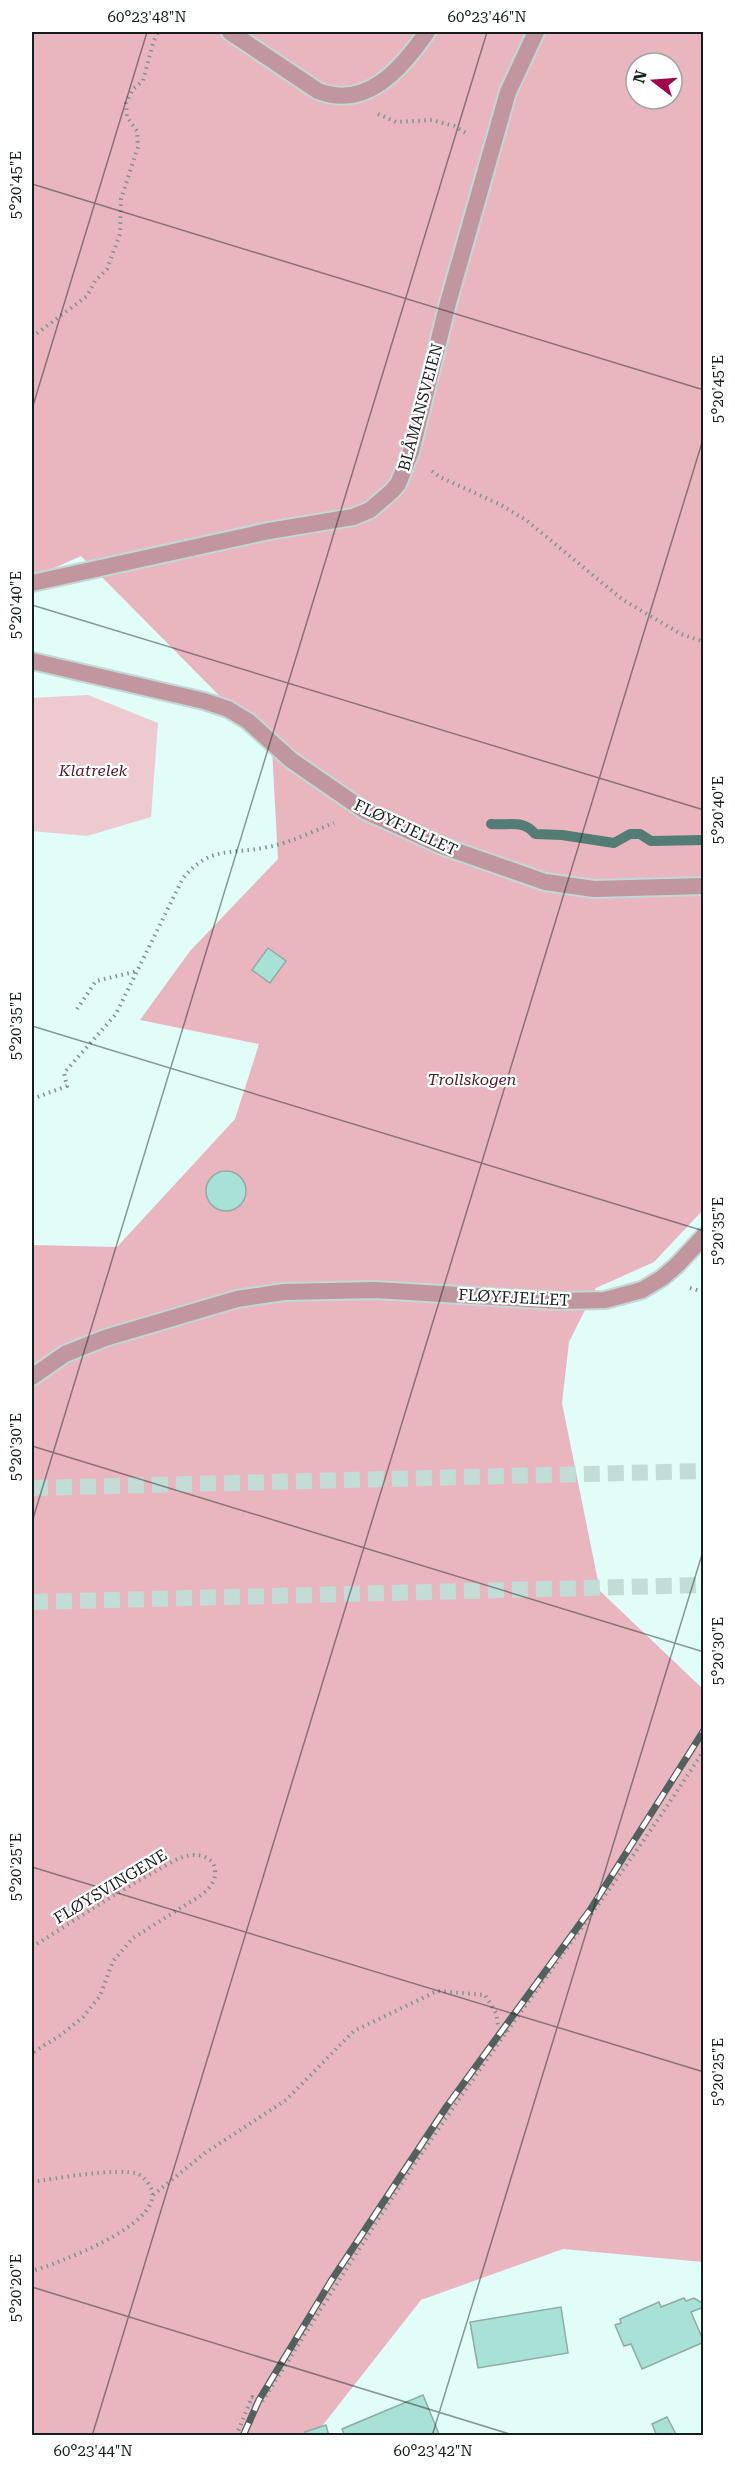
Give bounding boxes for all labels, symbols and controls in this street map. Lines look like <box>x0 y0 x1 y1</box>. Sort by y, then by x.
text: 60°23'48"N <box>107 8 187 26</box>
text: 60°23'46"N <box>447 8 527 26</box>
north arrow <box>624 51 684 111</box>
text: N <box>629 68 651 85</box>
text: 5°20'45"E <box>7 151 25 219</box>
street label: BLÅMANSVEIEN <box>394 341 447 473</box>
text: 5°20'45"E <box>709 355 727 423</box>
text: 5°20'40"E <box>7 571 25 639</box>
park label: Klatrelek <box>58 761 128 780</box>
text: 5°20'40"E <box>709 776 727 844</box>
street label: FLØYFJELLET <box>351 795 461 860</box>
text: 5°20'35"E <box>7 992 25 1060</box>
park label: Trollskogen <box>428 1070 517 1089</box>
text: 5°20'35"E <box>709 1197 727 1265</box>
street label: FLØYFJELLET <box>458 1285 571 1310</box>
text: 5°20'30"E <box>7 1413 25 1481</box>
text: 5°20'30"E <box>709 1617 727 1685</box>
text: 5°20'25"E <box>7 1833 25 1901</box>
street label: FLØYSVINGENE <box>50 1845 170 1928</box>
text: 5°20'25"E <box>709 2038 727 2106</box>
text: 5°20'20"E <box>7 2254 25 2322</box>
text: 60°23'44"N <box>53 2442 133 2460</box>
text: 60°23'42"N <box>393 2442 473 2460</box>

